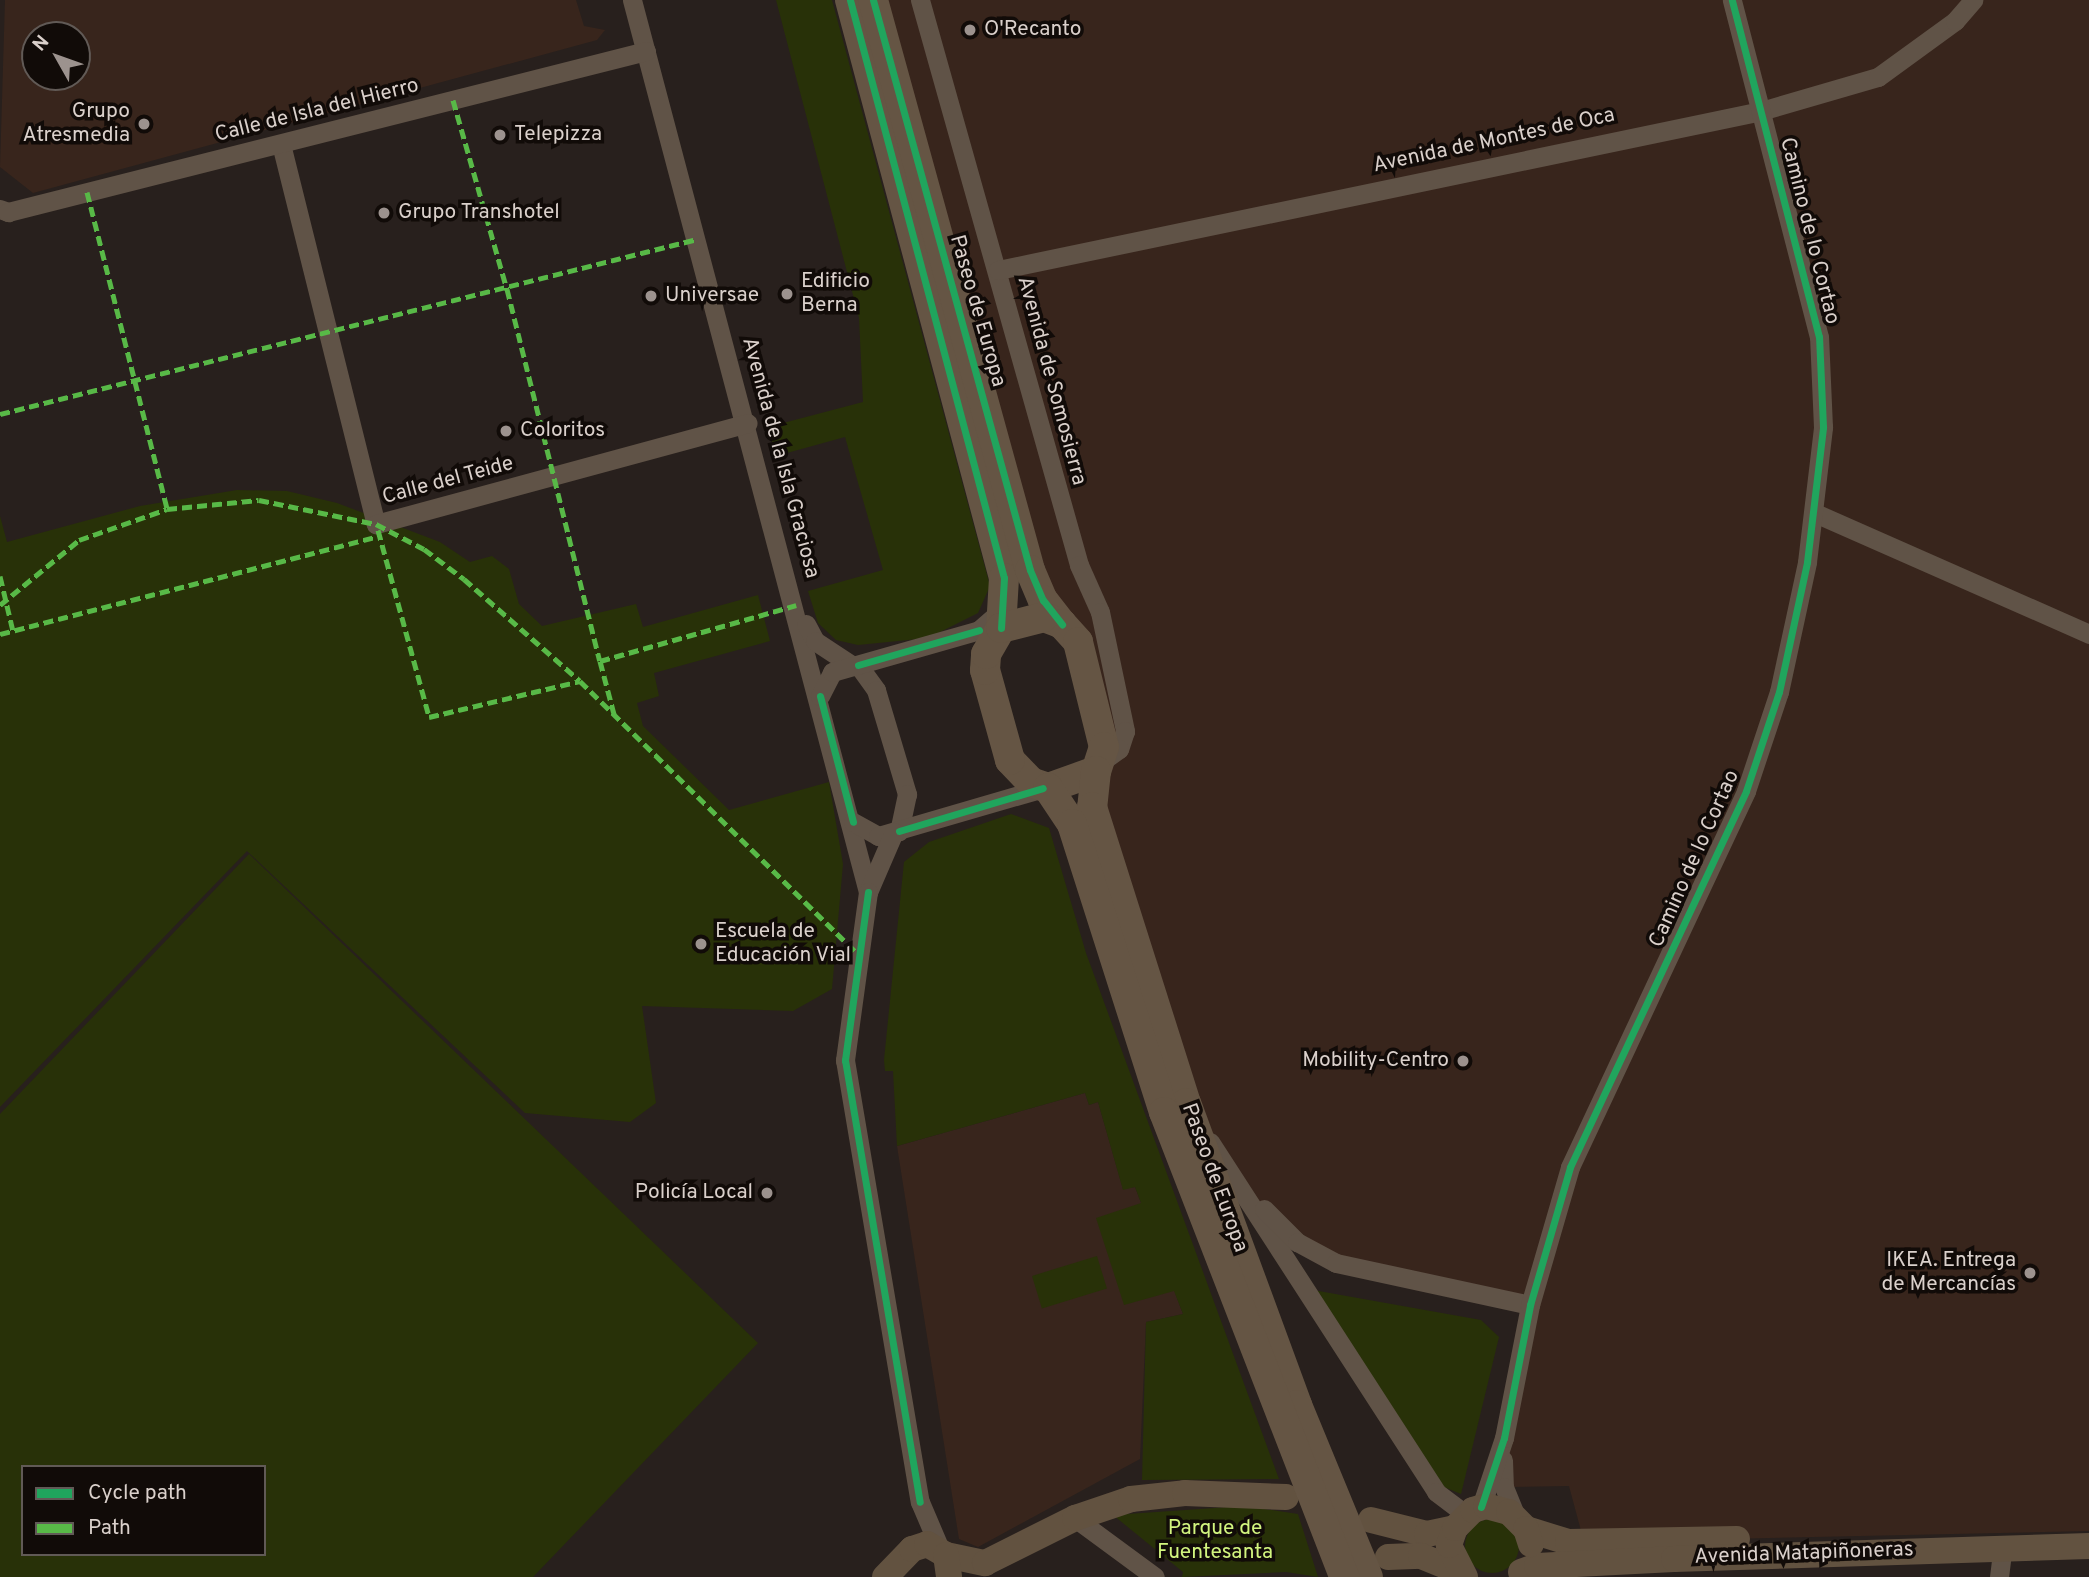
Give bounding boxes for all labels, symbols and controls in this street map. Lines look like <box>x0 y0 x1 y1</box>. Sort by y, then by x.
place label: O'Recanto <box>984 17 1082 43</box>
north arrow <box>21 21 91 91</box>
marker: O'Recanto <box>962 22 978 38</box>
text: N <box>28 31 55 57</box>
street label: Calle de Isla del Hierro <box>212 73 422 149</box>
place label: Grupo Atresmedia <box>22 99 130 149</box>
street label: Avenida de Montes de Oca <box>1371 103 1617 179</box>
marker: Grupo Atresmedia <box>136 116 152 132</box>
place label: Telepizza <box>514 122 602 148</box>
marker: Telepizza <box>492 127 508 143</box>
street label: Camino de lo Cortao <box>1774 135 1844 327</box>
place label: Grupo Transhotel <box>398 200 561 226</box>
marker: Grupo Transhotel <box>376 205 392 221</box>
street label: Paseo de Europa <box>943 232 1011 390</box>
place label: Edificio Berna <box>801 269 870 319</box>
street label: Avenida de Somosierra <box>1011 274 1091 488</box>
place label: Universae <box>665 283 759 309</box>
marker: Edificio Berna <box>779 286 795 302</box>
marker: Universae <box>643 288 659 304</box>
street label: Avenida de la Isla Graciosa <box>736 335 824 581</box>
place label: Coloritos <box>520 418 605 444</box>
marker: Coloritos <box>498 423 514 439</box>
street label: Calle del Teide <box>379 451 517 511</box>
street label: Camino de lo Cortao <box>1645 766 1745 952</box>
place label: Escuela de Educación Vial <box>715 919 852 969</box>
marker: Escuela de Educación Vial <box>693 936 709 952</box>
place label: Mobility-Centro <box>1302 1048 1449 1074</box>
marker: Mobility-Centro <box>1455 1053 1471 1069</box>
street label: Paseo de Europa <box>1175 1100 1253 1256</box>
place label: Policía Local <box>635 1180 753 1206</box>
marker: Policía Local <box>759 1185 775 1201</box>
place label: IKEA. Entrega de Mercancías <box>1881 1248 2016 1298</box>
marker: IKEA. Entrega de Mercancías <box>2022 1265 2038 1281</box>
legend <box>21 1465 266 1556</box>
text: Cycle path <box>88 1480 187 1507</box>
text: Path <box>88 1515 131 1542</box>
park label: Parque de Fuentesanta <box>1157 1516 1273 1566</box>
street label: Avenida Matapiñoneras <box>1694 1538 1914 1570</box>

